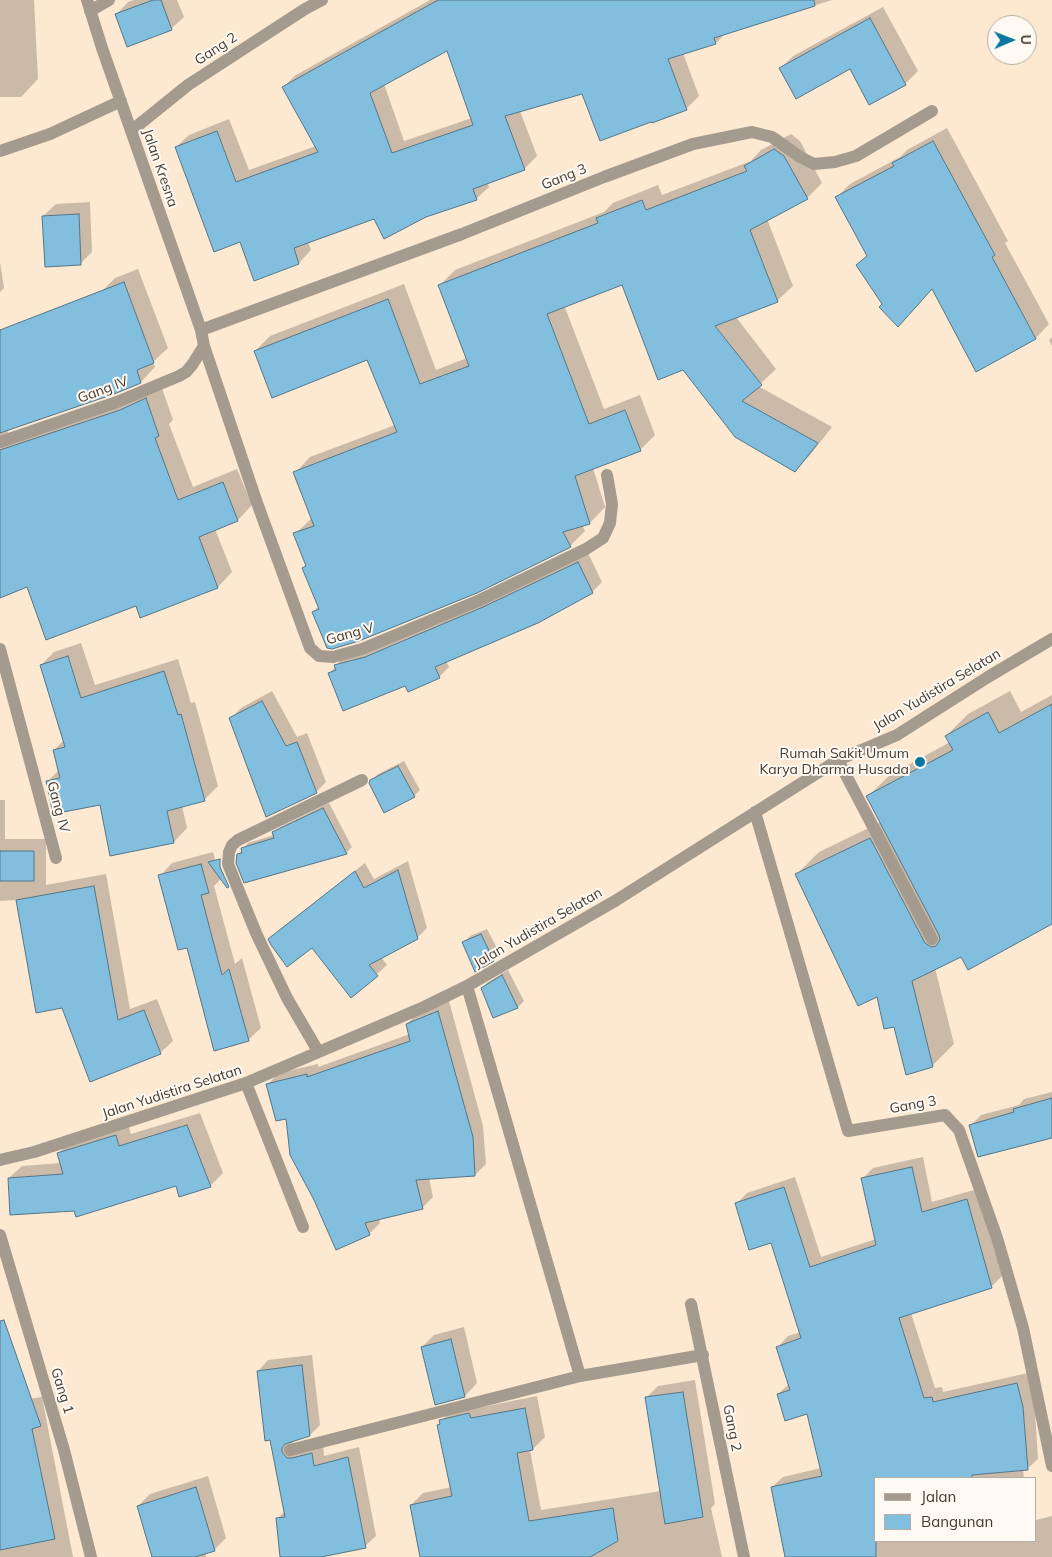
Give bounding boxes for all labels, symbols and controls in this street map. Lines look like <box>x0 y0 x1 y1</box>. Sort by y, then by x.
north arrow <box>987 15 1037 65</box>
street label: Gang 2 <box>192 29 240 69</box>
text: U <box>1017 34 1035 45</box>
street label: Jalan Kresna <box>139 127 181 209</box>
street label: Gang 3 <box>539 160 589 194</box>
street label: Gang IV <box>76 373 130 407</box>
street label: Gang V <box>324 620 376 648</box>
street label: Jalan Yudistira Selatan <box>870 645 1004 735</box>
place label: Rumah Sakit Umum Karya Dharma Husada <box>759 746 909 779</box>
marker: Rumah Sakit Umum Karya Dharma Husada <box>913 755 927 769</box>
street label: Gang IV <box>43 780 73 834</box>
street label: Jalan Yudistira Selatan <box>471 884 605 972</box>
street label: Jalan Yudistira Selatan <box>100 1062 244 1122</box>
street label: Gang 3 <box>888 1093 938 1117</box>
street label: Gang 1 <box>47 1366 77 1416</box>
street label: Gang 2 <box>719 1403 745 1453</box>
legend <box>874 1477 1037 1542</box>
text: Jalan <box>921 1487 956 1506</box>
text: Bangunan <box>921 1512 993 1531</box>

